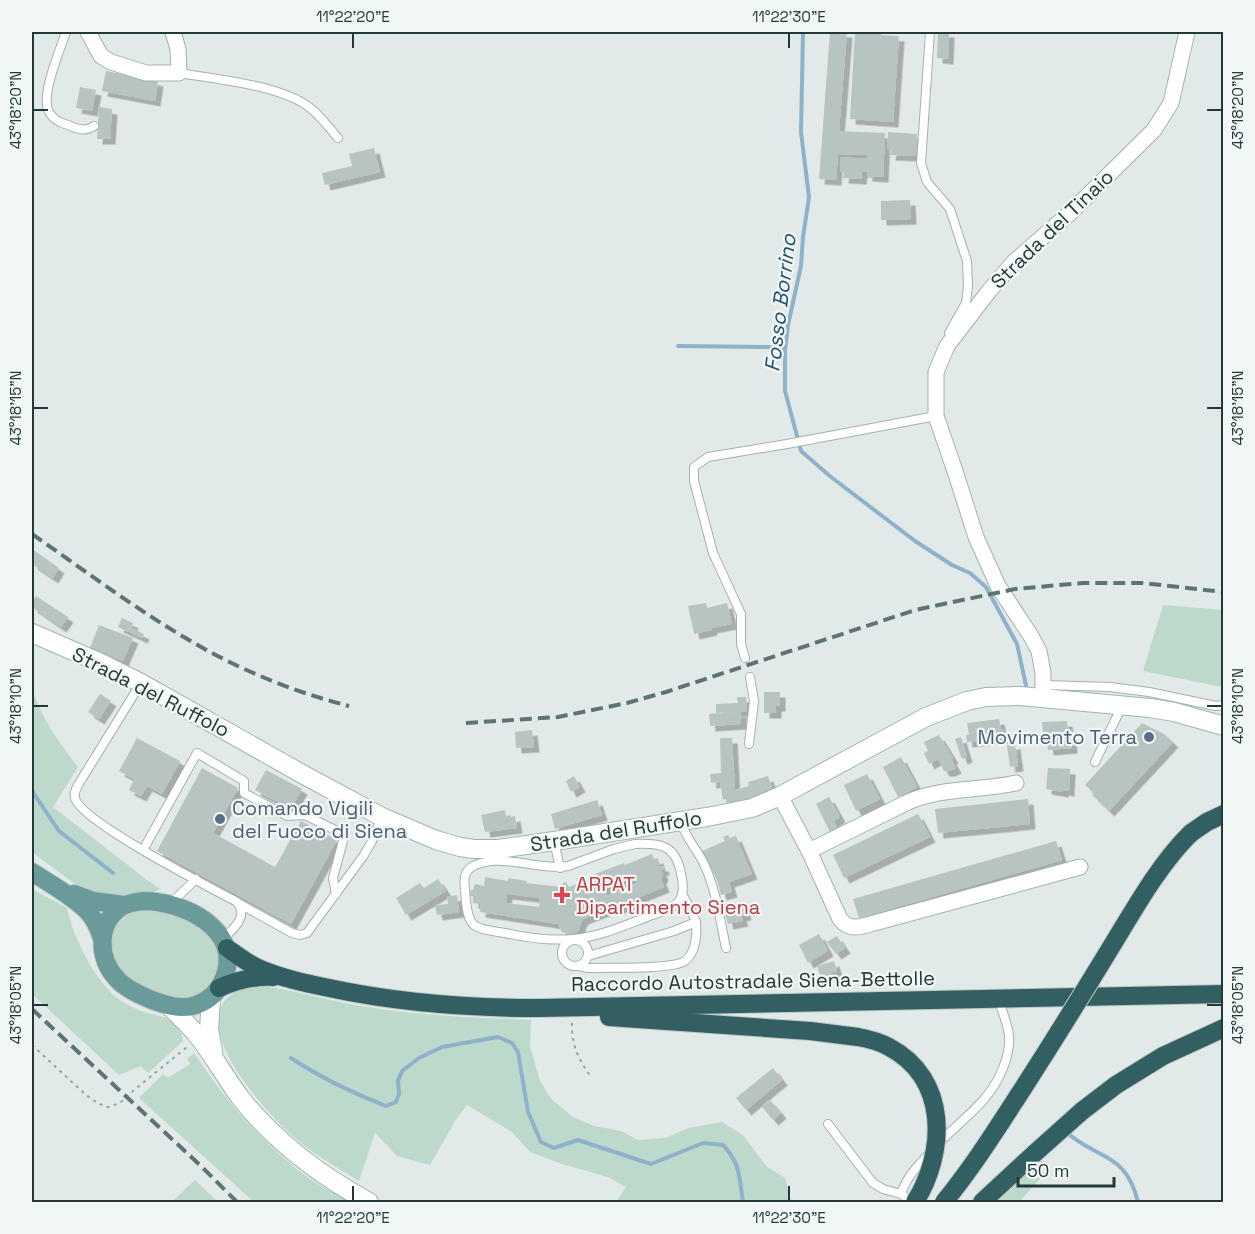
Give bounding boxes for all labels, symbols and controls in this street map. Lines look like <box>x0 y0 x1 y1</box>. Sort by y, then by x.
text: 11°22'20"E <box>316 7 390 26</box>
text: 11°22'30"E <box>752 7 826 26</box>
text: 43°18'20"N <box>6 71 25 149</box>
text: 43°18'20"N <box>1228 71 1247 149</box>
street label: Strada del Tinaio <box>985 164 1119 294</box>
water label: Fosso Borrino <box>758 232 802 373</box>
text: 43°18'15"N <box>6 370 25 446</box>
text: 43°18'15"N <box>1228 370 1247 446</box>
street label: Strada del Ruffolo <box>68 641 234 743</box>
text: 43°18'10"N <box>6 668 25 744</box>
text: 43°18'10"N <box>1228 668 1247 744</box>
place label: Movimento Terra <box>977 724 1137 750</box>
marker: Movimento Terra <box>1142 730 1156 744</box>
place label: Comando Vigili del Fuoco di Siena <box>232 795 407 844</box>
street label: Strada del Ruffolo <box>528 805 704 857</box>
marker: Comando Vigili del Fuoco di Siena <box>213 812 227 826</box>
place label: ARPAT Dipartimento Siena <box>576 871 760 920</box>
marker: ARPAT Dipartimento Siena <box>553 886 571 904</box>
street label: Raccordo Autostradale Siena-Bettolle <box>571 965 935 997</box>
text: 43°18'05"N <box>6 966 25 1044</box>
text: 43°18'05"N <box>1228 966 1247 1044</box>
scale bar <box>1018 1150 1114 1188</box>
text: 50 m <box>1027 1159 1069 1182</box>
text: 11°22'20"E <box>316 1208 390 1227</box>
text: 11°22'30"E <box>752 1208 826 1227</box>

